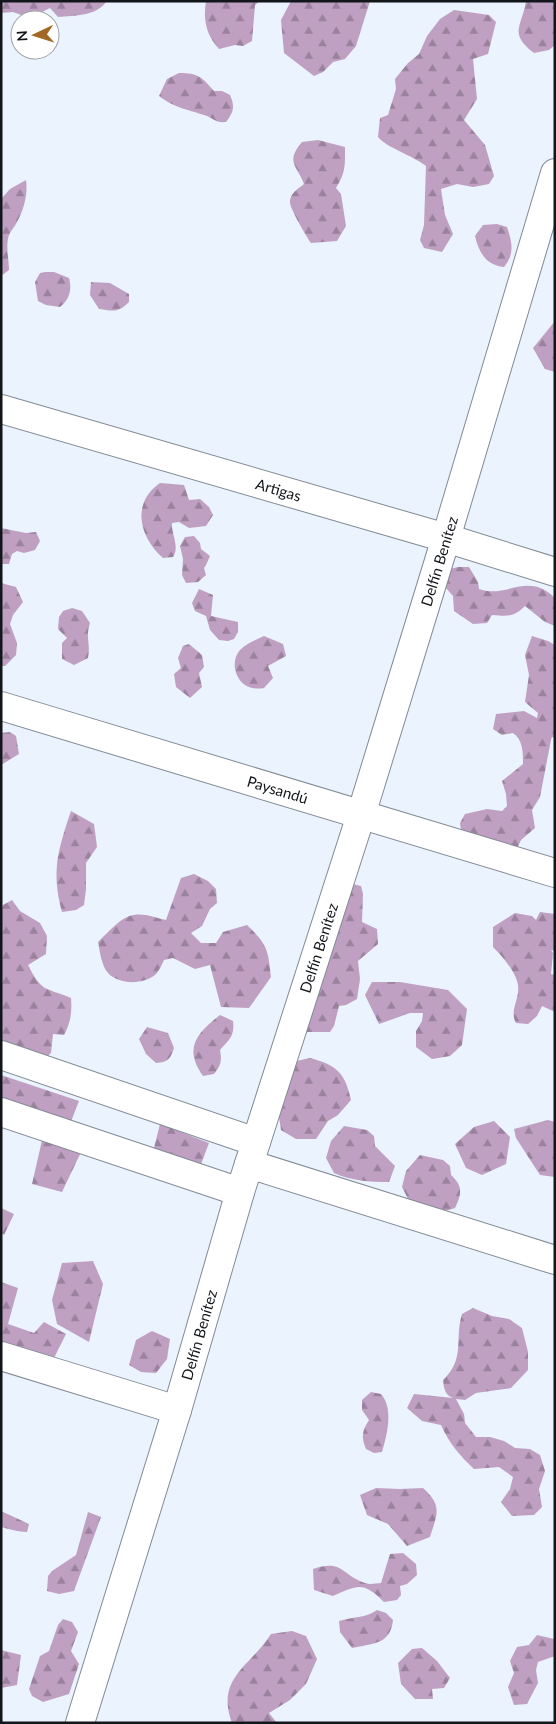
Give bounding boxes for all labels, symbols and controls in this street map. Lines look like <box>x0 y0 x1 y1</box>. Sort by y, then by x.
north arrow <box>10 10 60 60</box>
text: N <box>13 30 30 42</box>
street label: Artigas <box>254 474 303 505</box>
street label: Delfín Benítez <box>417 514 461 608</box>
street label: Paysandú <box>245 772 310 807</box>
street label: Delfín Benítez <box>296 901 341 995</box>
street label: Delfín Benítez <box>177 1287 220 1382</box>

